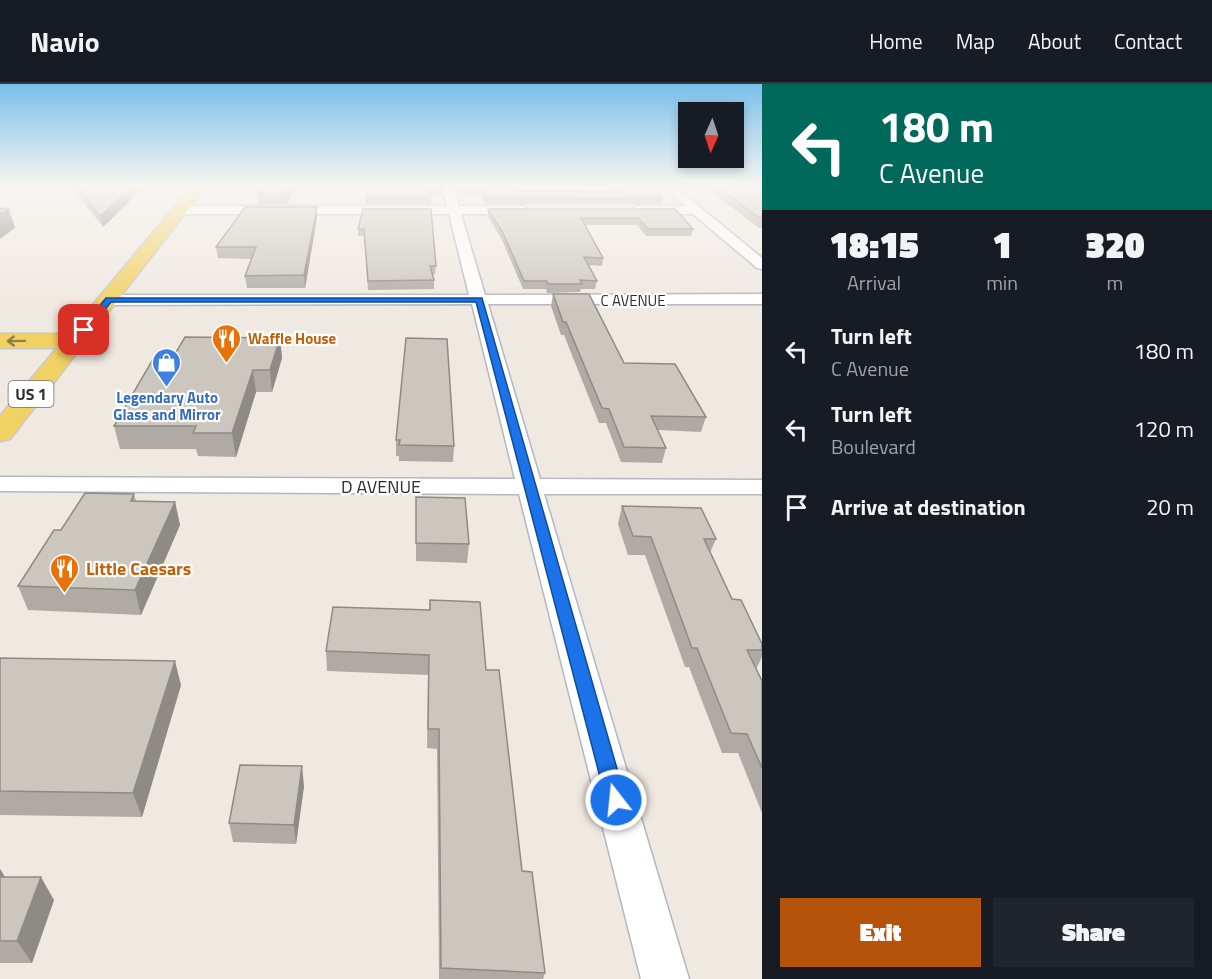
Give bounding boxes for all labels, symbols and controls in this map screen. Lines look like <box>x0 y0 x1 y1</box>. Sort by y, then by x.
text: Navio <box>30 20 100 63</box>
text: Home <box>869 25 923 57</box>
text: Map <box>956 25 995 57</box>
text: About <box>1028 25 1081 57</box>
text: Contact <box>1114 25 1182 57</box>
text: 180 m <box>879 94 994 158</box>
north arrow <box>678 102 744 168</box>
map controls <box>678 102 744 168</box>
icon: left <box>780 108 858 186</box>
text: C Avenue <box>879 152 984 193</box>
text: 18:15 <box>829 217 919 272</box>
text: 1 <box>992 217 1012 272</box>
text: 320 <box>1085 217 1145 272</box>
text: Arrival <box>847 267 901 298</box>
text: min <box>986 267 1018 298</box>
text: m <box>1107 267 1123 298</box>
street label: C AVENUE <box>600 289 666 312</box>
pin <box>58 304 109 355</box>
icon: arrive <box>67 313 100 346</box>
text: Turn left <box>831 319 912 353</box>
restaurant icon: Waffle House <box>211 322 243 364</box>
place label: Waffle House <box>248 327 337 350</box>
text: 180 m <box>1134 334 1194 368</box>
one-way arrow <box>6 335 26 347</box>
icon: left <box>780 335 813 368</box>
shop icon: Legendary Auto Glass and Mirror <box>151 346 183 388</box>
text: C Avenue <box>831 353 909 384</box>
road number: US 1 <box>9 381 54 407</box>
place label: Legendary Auto Glass and Mirror <box>113 386 221 426</box>
text: Turn left <box>831 397 912 431</box>
text: 120 m <box>1134 412 1194 446</box>
icon: left <box>780 413 813 446</box>
text: Boulevard <box>831 431 916 462</box>
street label: D AVENUE <box>341 473 421 500</box>
text: Arrive at destination <box>831 490 1026 524</box>
text: 20 m <box>1146 490 1194 524</box>
icon: arrive <box>780 491 813 524</box>
restaurant icon: Little Caesars <box>49 552 81 594</box>
place label: Little Caesars <box>86 555 191 582</box>
position arrow <box>584 768 648 832</box>
button: Exit <box>780 898 981 967</box>
button: Share <box>993 898 1194 967</box>

